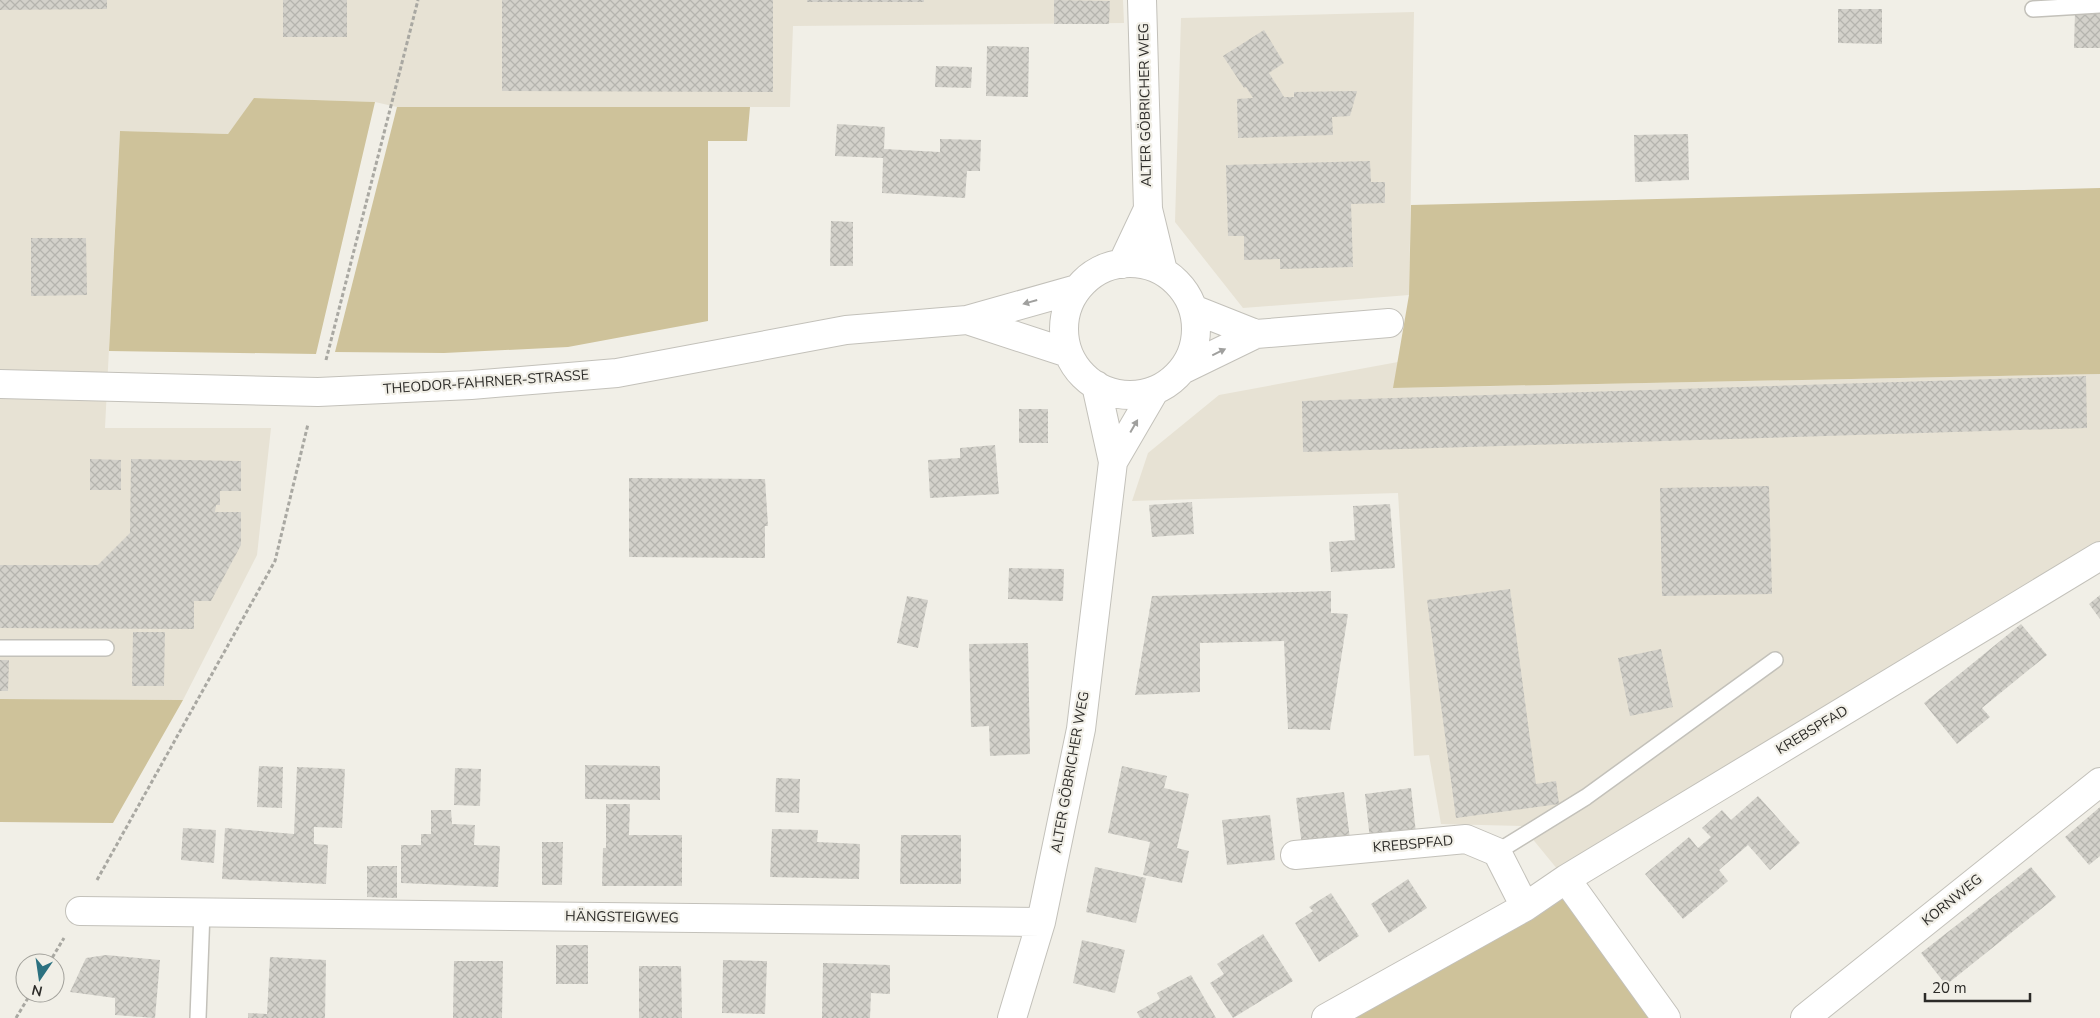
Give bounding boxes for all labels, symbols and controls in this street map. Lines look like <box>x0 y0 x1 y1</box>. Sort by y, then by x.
street label: ALTER GÖBRICHER WEG <box>1134 23 1156 187</box>
one-way arrow <box>1023 298 1038 306</box>
one-way arrow <box>1212 348 1226 356</box>
street label: THEODOR-FAHRNER-STRASSE <box>383 365 589 399</box>
one-way arrow <box>1130 419 1138 434</box>
street label: ALTER GÖBRICHER WEG <box>1046 690 1094 854</box>
street label: KREBSPFAD <box>1773 701 1851 759</box>
street label: KREBSPFAD <box>1372 831 1454 857</box>
street label: KORNWEG <box>1918 870 1986 930</box>
street label: HÄNGSTEIGWEG <box>565 907 679 927</box>
north arrow <box>15 953 65 1003</box>
scale bar <box>1925 970 2030 1002</box>
text: 20 m <box>1932 978 1967 998</box>
text: N <box>30 980 44 1001</box>

